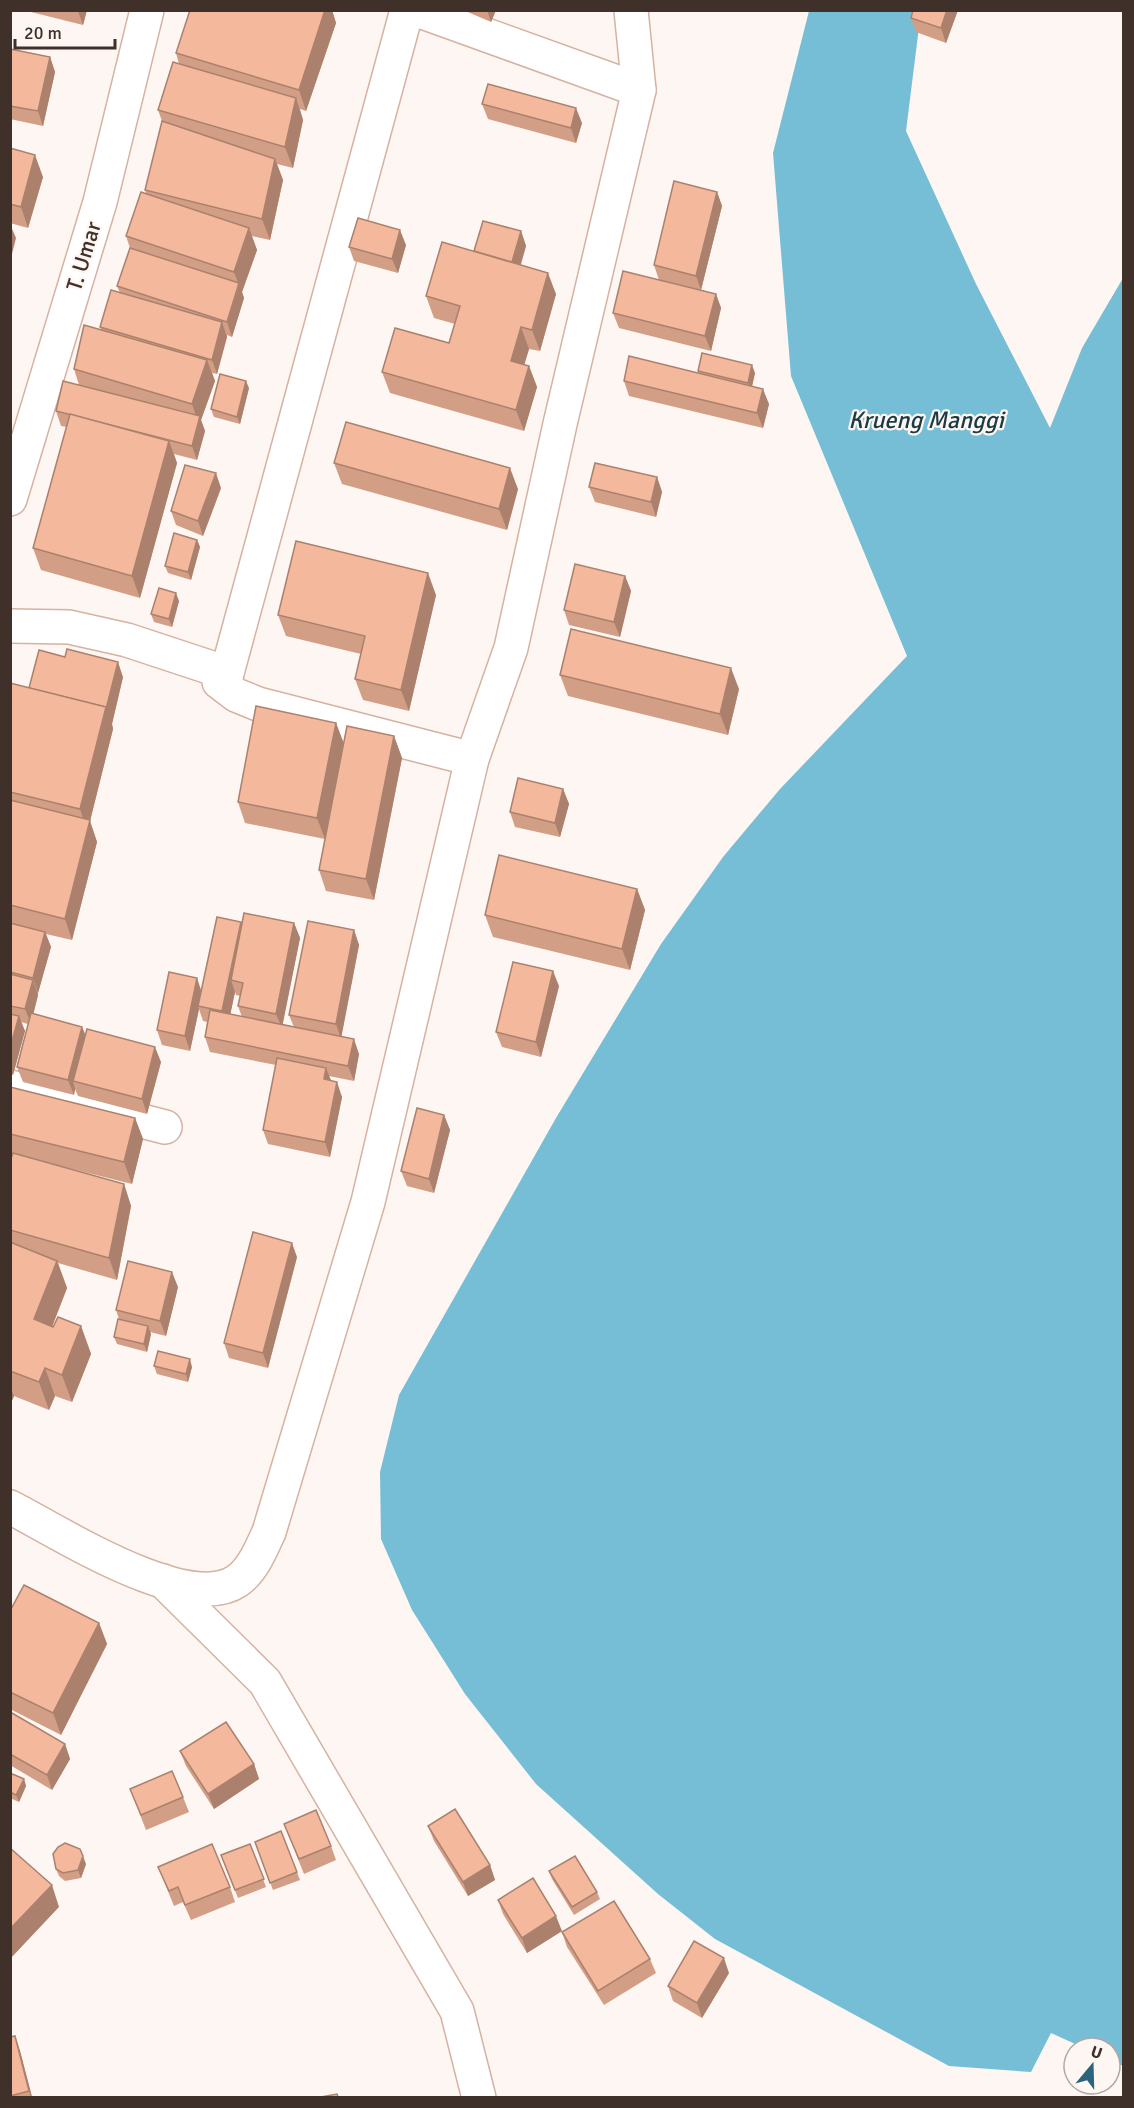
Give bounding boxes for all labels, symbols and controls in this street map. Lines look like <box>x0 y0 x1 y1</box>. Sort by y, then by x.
scale bar <box>15 12 116 50</box>
text: 20 m <box>24 22 62 44</box>
street label: T. Umar <box>60 218 107 294</box>
water label: Krueng Manggi <box>848 405 1006 435</box>
north arrow <box>1062 2036 1122 2096</box>
text: U <box>1088 2042 1105 2064</box>

